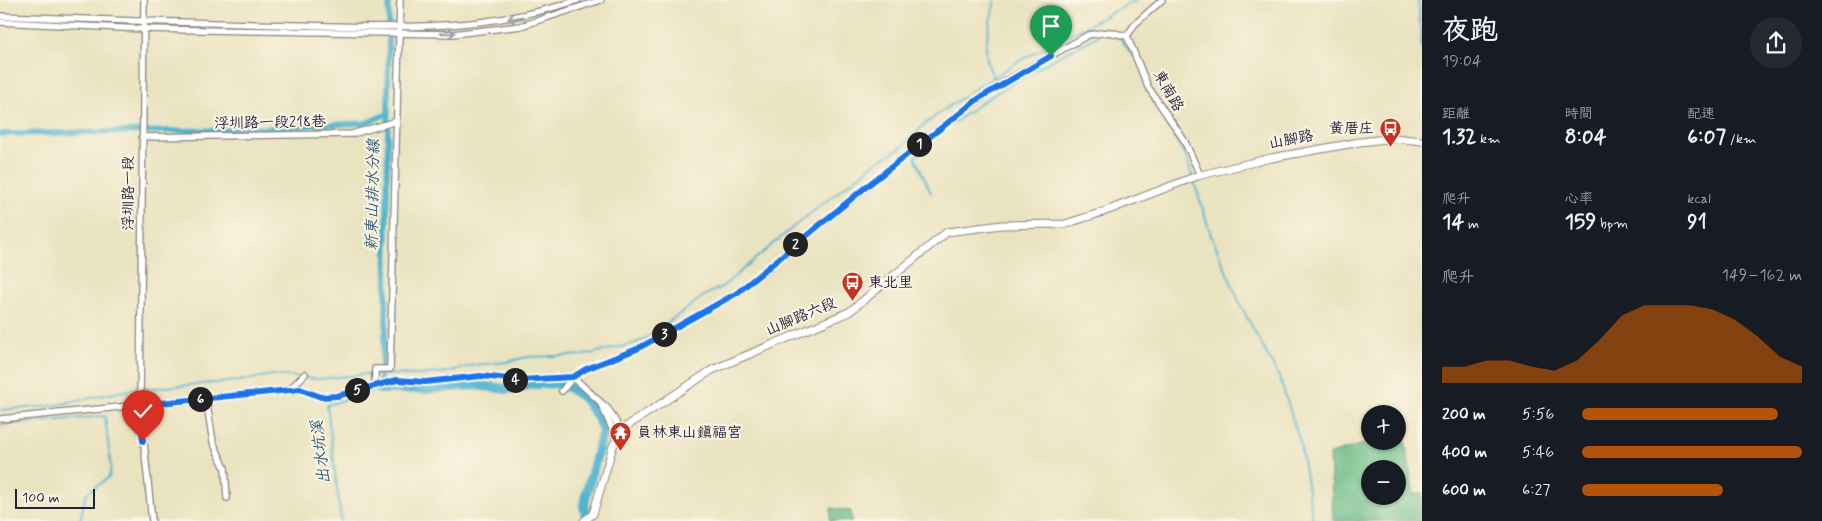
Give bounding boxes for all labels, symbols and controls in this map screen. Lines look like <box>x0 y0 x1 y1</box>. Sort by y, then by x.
pin <box>1030 5 1072 56</box>
icon: arrive <box>1037 12 1065 40</box>
one-way arrow <box>507 13 523 23</box>
text: 夜跑 <box>1442 13 1498 50</box>
button: share <box>1750 17 1802 69</box>
one-way arrow <box>440 28 456 38</box>
text: 19:04 <box>1442 51 1482 72</box>
street label: 東南路 <box>1148 67 1188 115</box>
text: 距離 <box>1442 105 1470 123</box>
text: 時間 <box>1565 105 1593 123</box>
text: 配速 <box>1687 105 1715 123</box>
street label: 浮圳路一段218巷 <box>214 112 326 134</box>
bus stop icon: 黃厝庄 <box>1378 117 1402 148</box>
place label: 黃厝庄 <box>1329 119 1374 139</box>
text: 1.32 <box>1442 123 1476 151</box>
text: 8:04 <box>1565 123 1607 151</box>
text: 6:07 <box>1687 123 1726 151</box>
street label: 山腳路 <box>1267 126 1315 154</box>
text: km <box>1476 130 1501 148</box>
text: /km <box>1726 130 1756 148</box>
pin: 1 <box>906 132 932 156</box>
text: 1 <box>916 135 923 153</box>
water label: 新東山排水分線 <box>362 138 384 251</box>
street label: 浮圳路一段 <box>119 155 139 231</box>
text: 爬升 <box>1442 190 1470 208</box>
text: 心率 <box>1565 190 1593 208</box>
text: kcal <box>1687 190 1711 208</box>
text: 14 <box>1442 208 1464 236</box>
text: 159 <box>1565 208 1596 236</box>
text: 91 <box>1687 208 1707 236</box>
text: m <box>1464 215 1479 233</box>
text: bpm <box>1596 215 1628 233</box>
pin: 2 <box>782 232 808 256</box>
text: 2 <box>792 235 799 253</box>
text: 149–162 m <box>1722 265 1802 286</box>
text: 爬升 <box>1442 267 1474 288</box>
bus stop icon: 東北里 <box>840 271 864 302</box>
place label: 東北里 <box>868 273 913 293</box>
street label: 山腳路六段 <box>763 293 839 341</box>
pin: 3 <box>652 322 676 346</box>
text: 3 <box>661 325 668 343</box>
pin: 4 <box>502 368 528 392</box>
text: 4 <box>511 371 520 389</box>
pin: 5 <box>344 378 370 402</box>
text: 5 <box>353 381 362 399</box>
pin: 6 <box>188 386 212 412</box>
pin <box>122 390 164 441</box>
text: 6 <box>197 390 204 408</box>
icon: check <box>129 397 157 425</box>
text: 200 m <box>1442 404 1486 425</box>
text: 5:56 <box>1522 404 1554 425</box>
map controls <box>1361 405 1406 505</box>
button: + <box>1361 405 1406 450</box>
water label: 出水坑溪 <box>307 418 335 485</box>
temple icon: 員林東山鎮福宮 <box>609 421 633 452</box>
place label: 員林東山鎮福宮 <box>637 423 742 443</box>
text: 400 m <box>1442 442 1487 463</box>
text: 5:46 <box>1522 442 1554 463</box>
button: − <box>1361 460 1406 505</box>
text: 600 m <box>1442 480 1486 501</box>
text: 6:27 <box>1522 480 1550 501</box>
scale bar <box>15 486 95 509</box>
text: 100 m <box>22 489 60 507</box>

